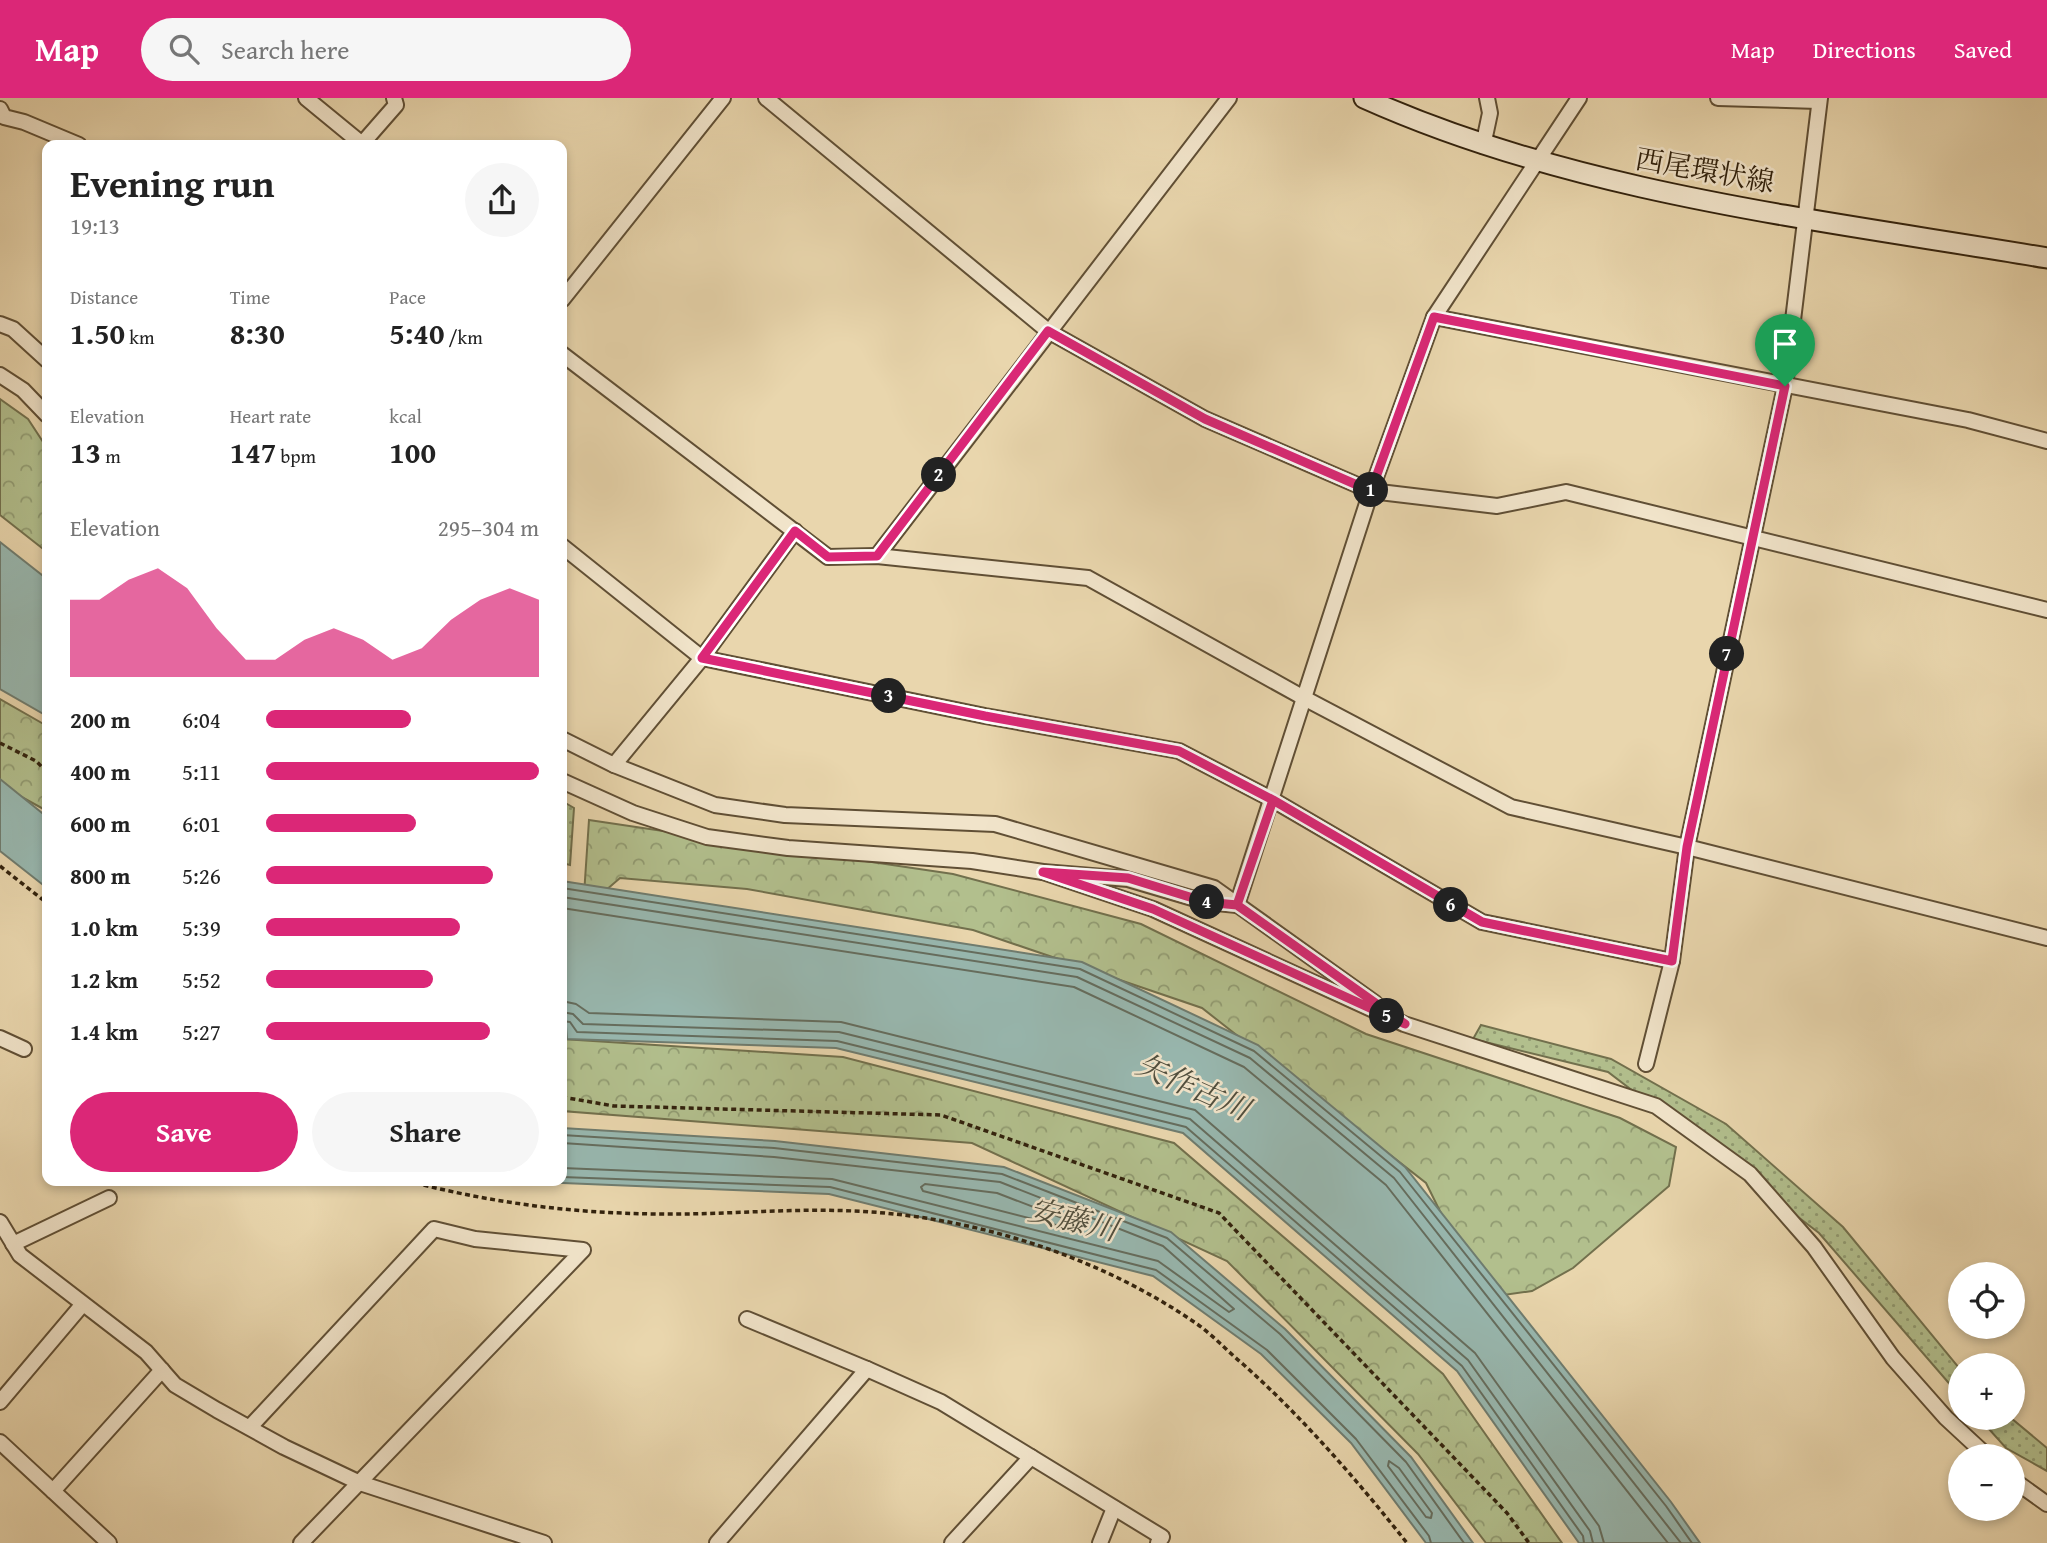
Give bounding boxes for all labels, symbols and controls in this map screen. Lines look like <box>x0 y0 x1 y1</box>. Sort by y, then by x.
search box <box>141 18 631 81</box>
text: Map <box>35 25 99 73</box>
icon: search <box>165 30 203 68</box>
text: Search here <box>221 30 349 69</box>
text: Map <box>1731 32 1775 67</box>
text: Directions <box>1813 32 1916 67</box>
text: Saved <box>1954 32 2012 67</box>
street label: 西尾環状線 <box>1633 137 1778 202</box>
text: Evening run <box>70 155 274 211</box>
button: share <box>465 163 539 237</box>
text: 19:13 <box>70 209 120 242</box>
text: Distance <box>70 283 138 311</box>
text: Time <box>230 283 270 311</box>
text: Pace <box>389 283 426 311</box>
text: 1.50 <box>70 311 125 355</box>
text: 8:30 <box>230 311 285 355</box>
text: 5:40 <box>389 311 444 355</box>
pin <box>1755 314 1815 386</box>
text: km <box>125 323 154 351</box>
text: /km <box>444 323 483 351</box>
icon: arrive <box>1766 325 1804 363</box>
text: Elevation <box>70 402 144 430</box>
text: Heart rate <box>230 402 311 430</box>
text: kcal <box>389 402 422 430</box>
text: 13 <box>70 430 101 474</box>
text: 147 <box>230 430 276 474</box>
text: 100 <box>389 430 436 474</box>
text: m <box>101 442 121 470</box>
text: bpm <box>276 442 316 470</box>
pin: 2 <box>922 458 956 492</box>
text: 2 <box>934 460 943 488</box>
pin: 1 <box>1354 472 1388 508</box>
text: 1 <box>1366 475 1375 503</box>
text: Elevation <box>70 511 160 544</box>
text: 295–304 m <box>438 511 539 544</box>
pin: 7 <box>1710 636 1744 672</box>
text: 7 <box>1722 639 1731 667</box>
pin: 3 <box>872 678 906 714</box>
text: 3 <box>884 681 893 709</box>
text: 200 m <box>70 703 131 736</box>
text: 6:04 <box>182 703 221 736</box>
text: 400 m <box>70 755 131 788</box>
text: 5:11 <box>182 755 221 788</box>
text: 600 m <box>70 807 131 840</box>
text: 6:01 <box>182 807 221 840</box>
text: 800 m <box>70 859 131 892</box>
text: 5:26 <box>182 859 221 892</box>
pin: 4 <box>1190 884 1224 920</box>
text: 4 <box>1202 887 1211 915</box>
pin: 6 <box>1434 888 1468 922</box>
text: 6 <box>1446 890 1455 918</box>
text: 1.0 km <box>70 911 138 944</box>
text: 5:39 <box>182 911 221 944</box>
text: 1.2 km <box>70 963 138 996</box>
text: 5:52 <box>182 963 221 996</box>
pin: 5 <box>1370 998 1404 1034</box>
text: 5 <box>1382 1001 1391 1029</box>
text: 1.4 km <box>70 1015 138 1048</box>
text: 5:27 <box>182 1015 221 1048</box>
water label: 矢作古川 <box>1130 1042 1260 1132</box>
button: Save <box>70 1092 298 1172</box>
button: Share <box>312 1092 539 1172</box>
water label: 安藤川 <box>1024 1187 1125 1252</box>
map controls <box>1948 1262 2025 1521</box>
button: locate <box>1948 1262 2025 1339</box>
button: + <box>1948 1353 2025 1430</box>
button: − <box>1948 1444 2025 1521</box>

